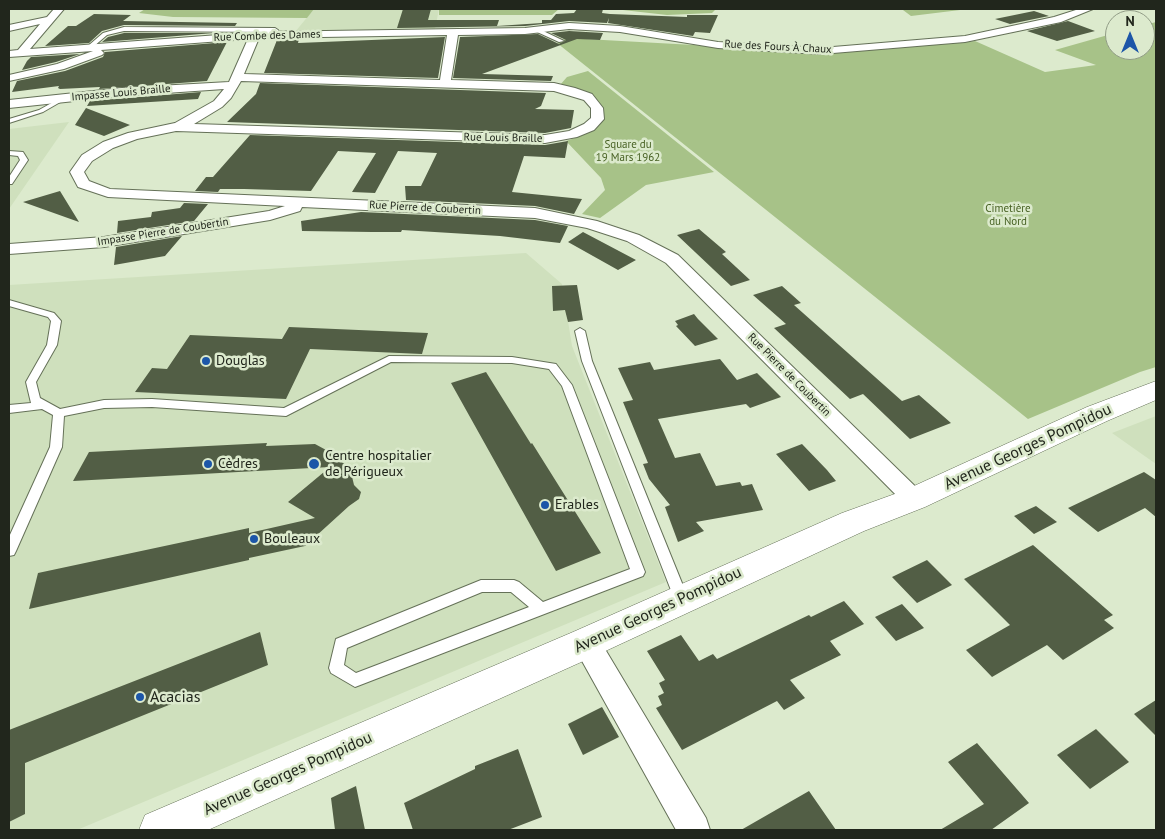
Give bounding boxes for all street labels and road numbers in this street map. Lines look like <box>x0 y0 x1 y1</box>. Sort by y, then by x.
street label: Rue Combe des Dames <box>213 28 321 44</box>
street label: Rue des Fours À Chaux <box>724 38 832 56</box>
street label: Impasse Louis Braille <box>71 82 171 104</box>
street label: Rue Louis Braille <box>463 131 543 145</box>
street label: Rue Pierre de Coubertin <box>369 198 481 218</box>
street label: Impasse Pierre de Coubertin <box>97 215 229 249</box>
street label: Rue Pierre de Coubertin <box>745 331 833 419</box>
street label: Avenue Georges Pompidou <box>941 400 1115 494</box>
street label: Avenue Georges Pompidou <box>571 563 745 657</box>
street label: Avenue Georges Pompidou <box>201 728 375 820</box>

